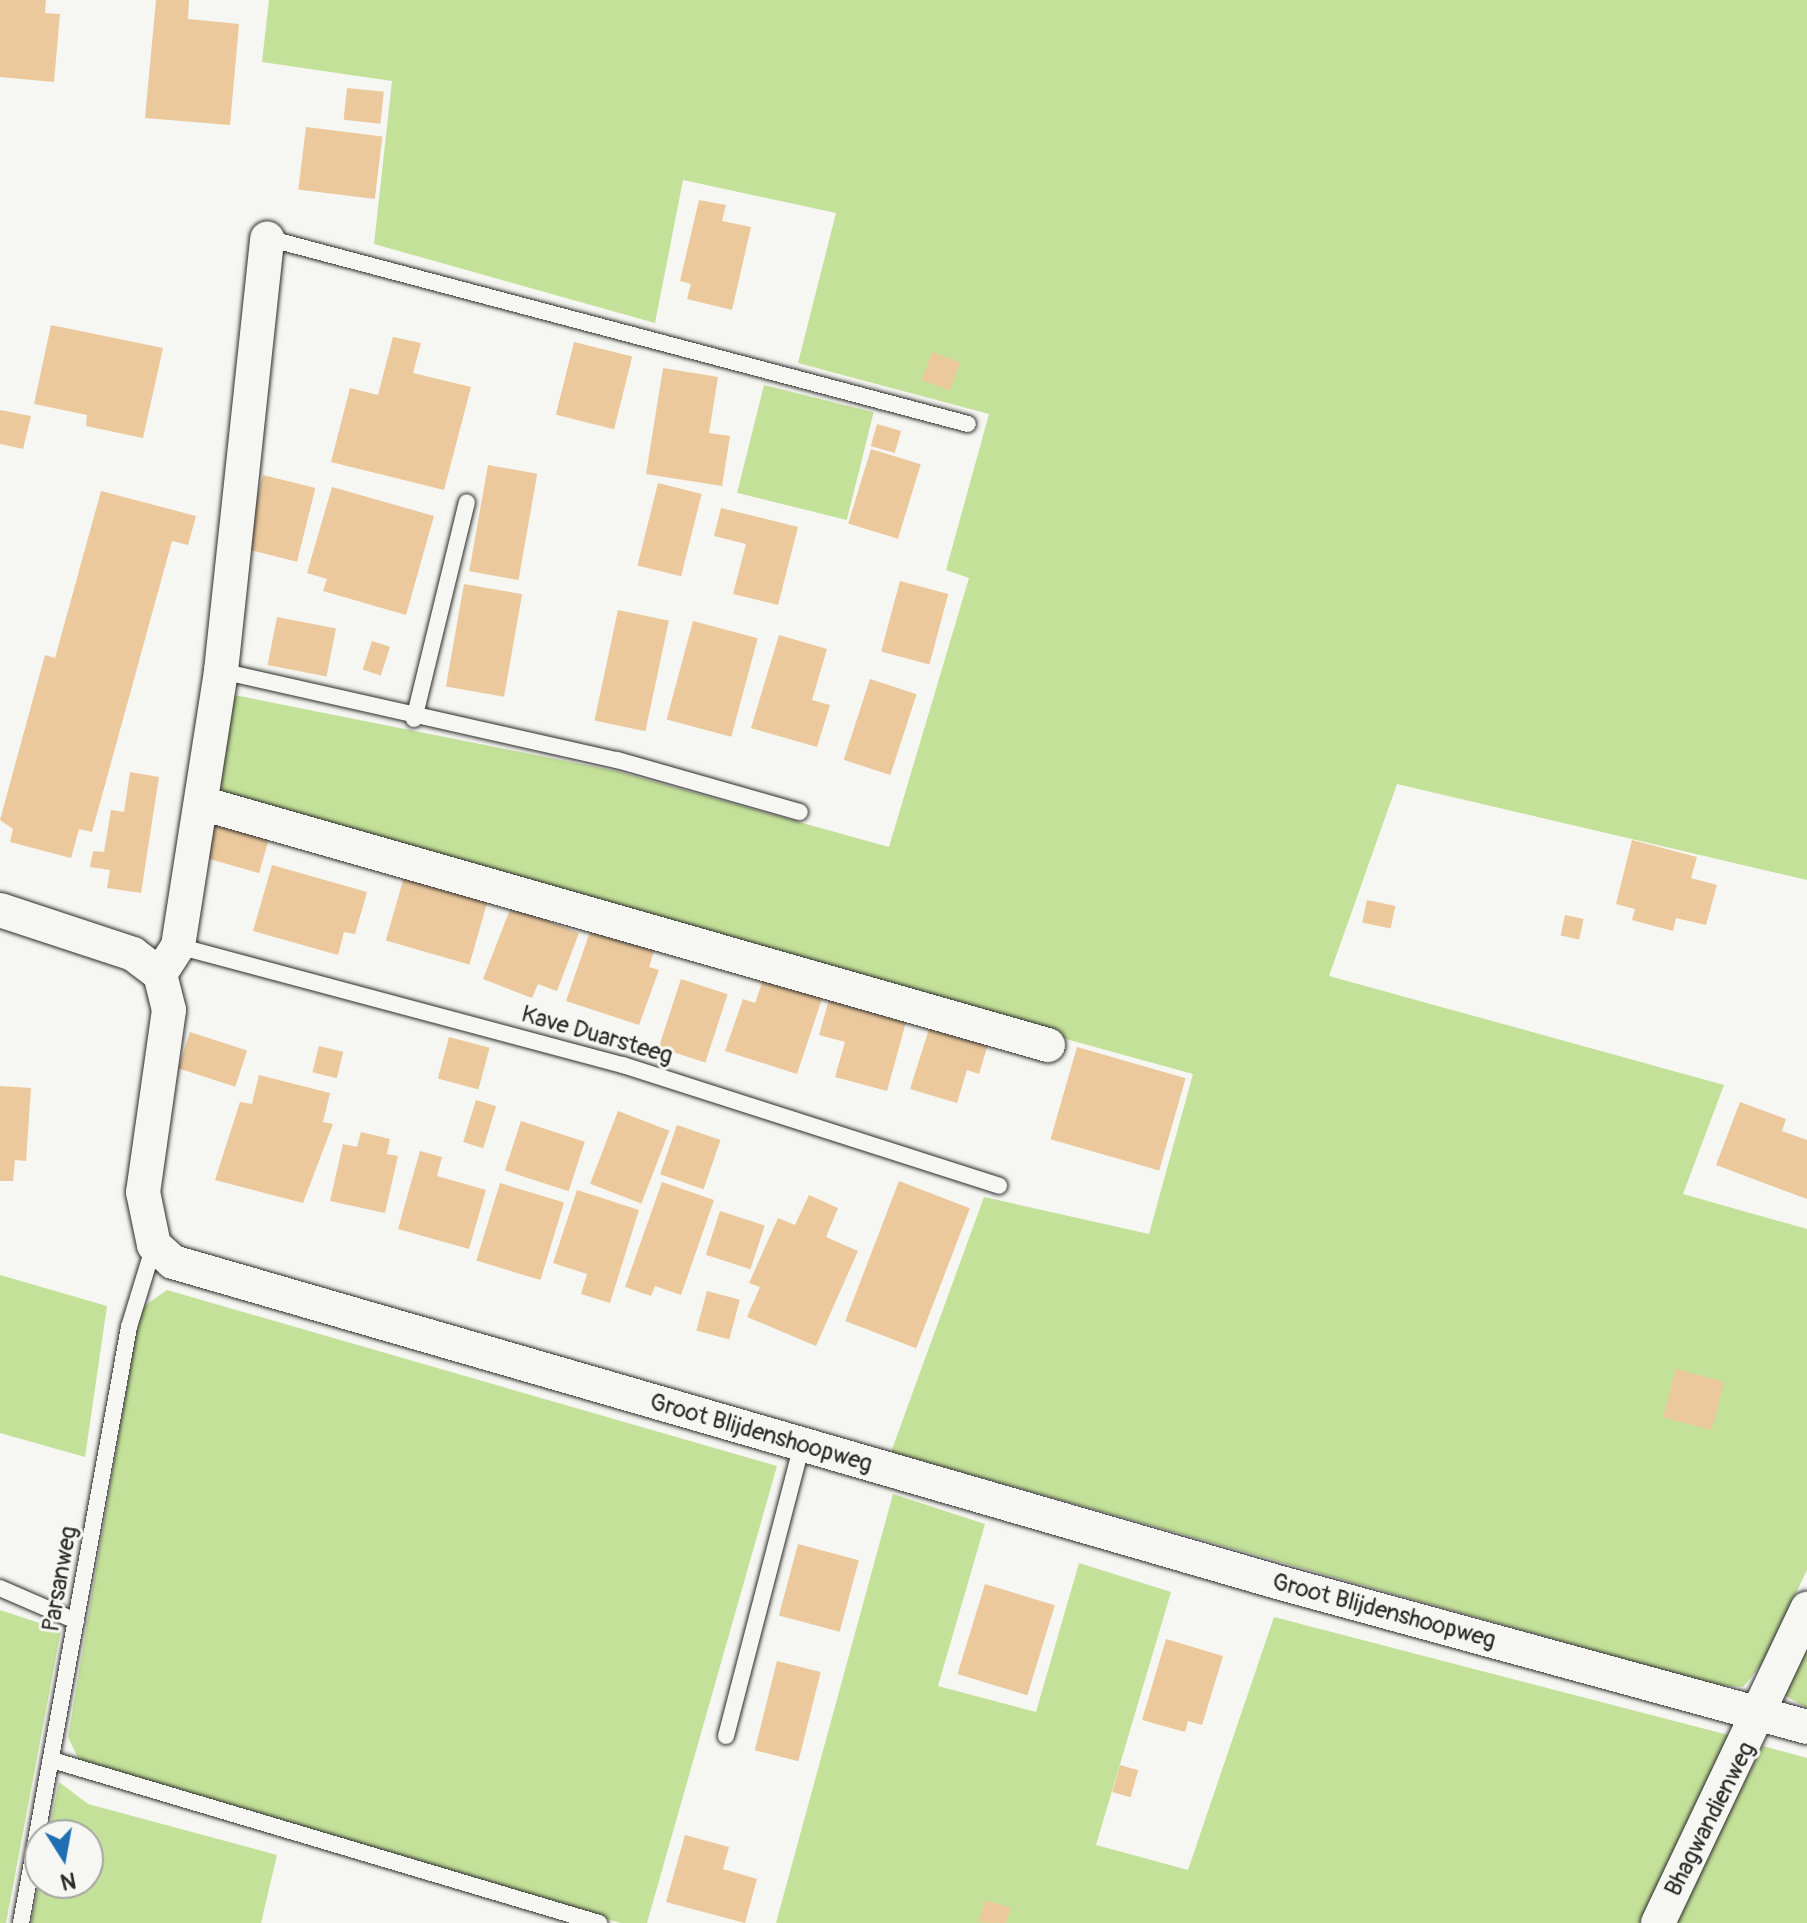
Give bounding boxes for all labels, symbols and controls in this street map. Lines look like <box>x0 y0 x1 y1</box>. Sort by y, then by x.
street label: Kave Duarsteeg <box>518 1000 676 1070</box>
street label: Groot Blijdenshoopweg <box>646 1387 876 1479</box>
street label: Parsanweg <box>37 1524 83 1634</box>
street label: Groot Blijdenshoopweg <box>1269 1567 1499 1655</box>
street label: Bhagwandienweg <box>1659 1737 1761 1901</box>
north arrow <box>24 1819 104 1899</box>
text: N <box>58 1865 78 1896</box>

